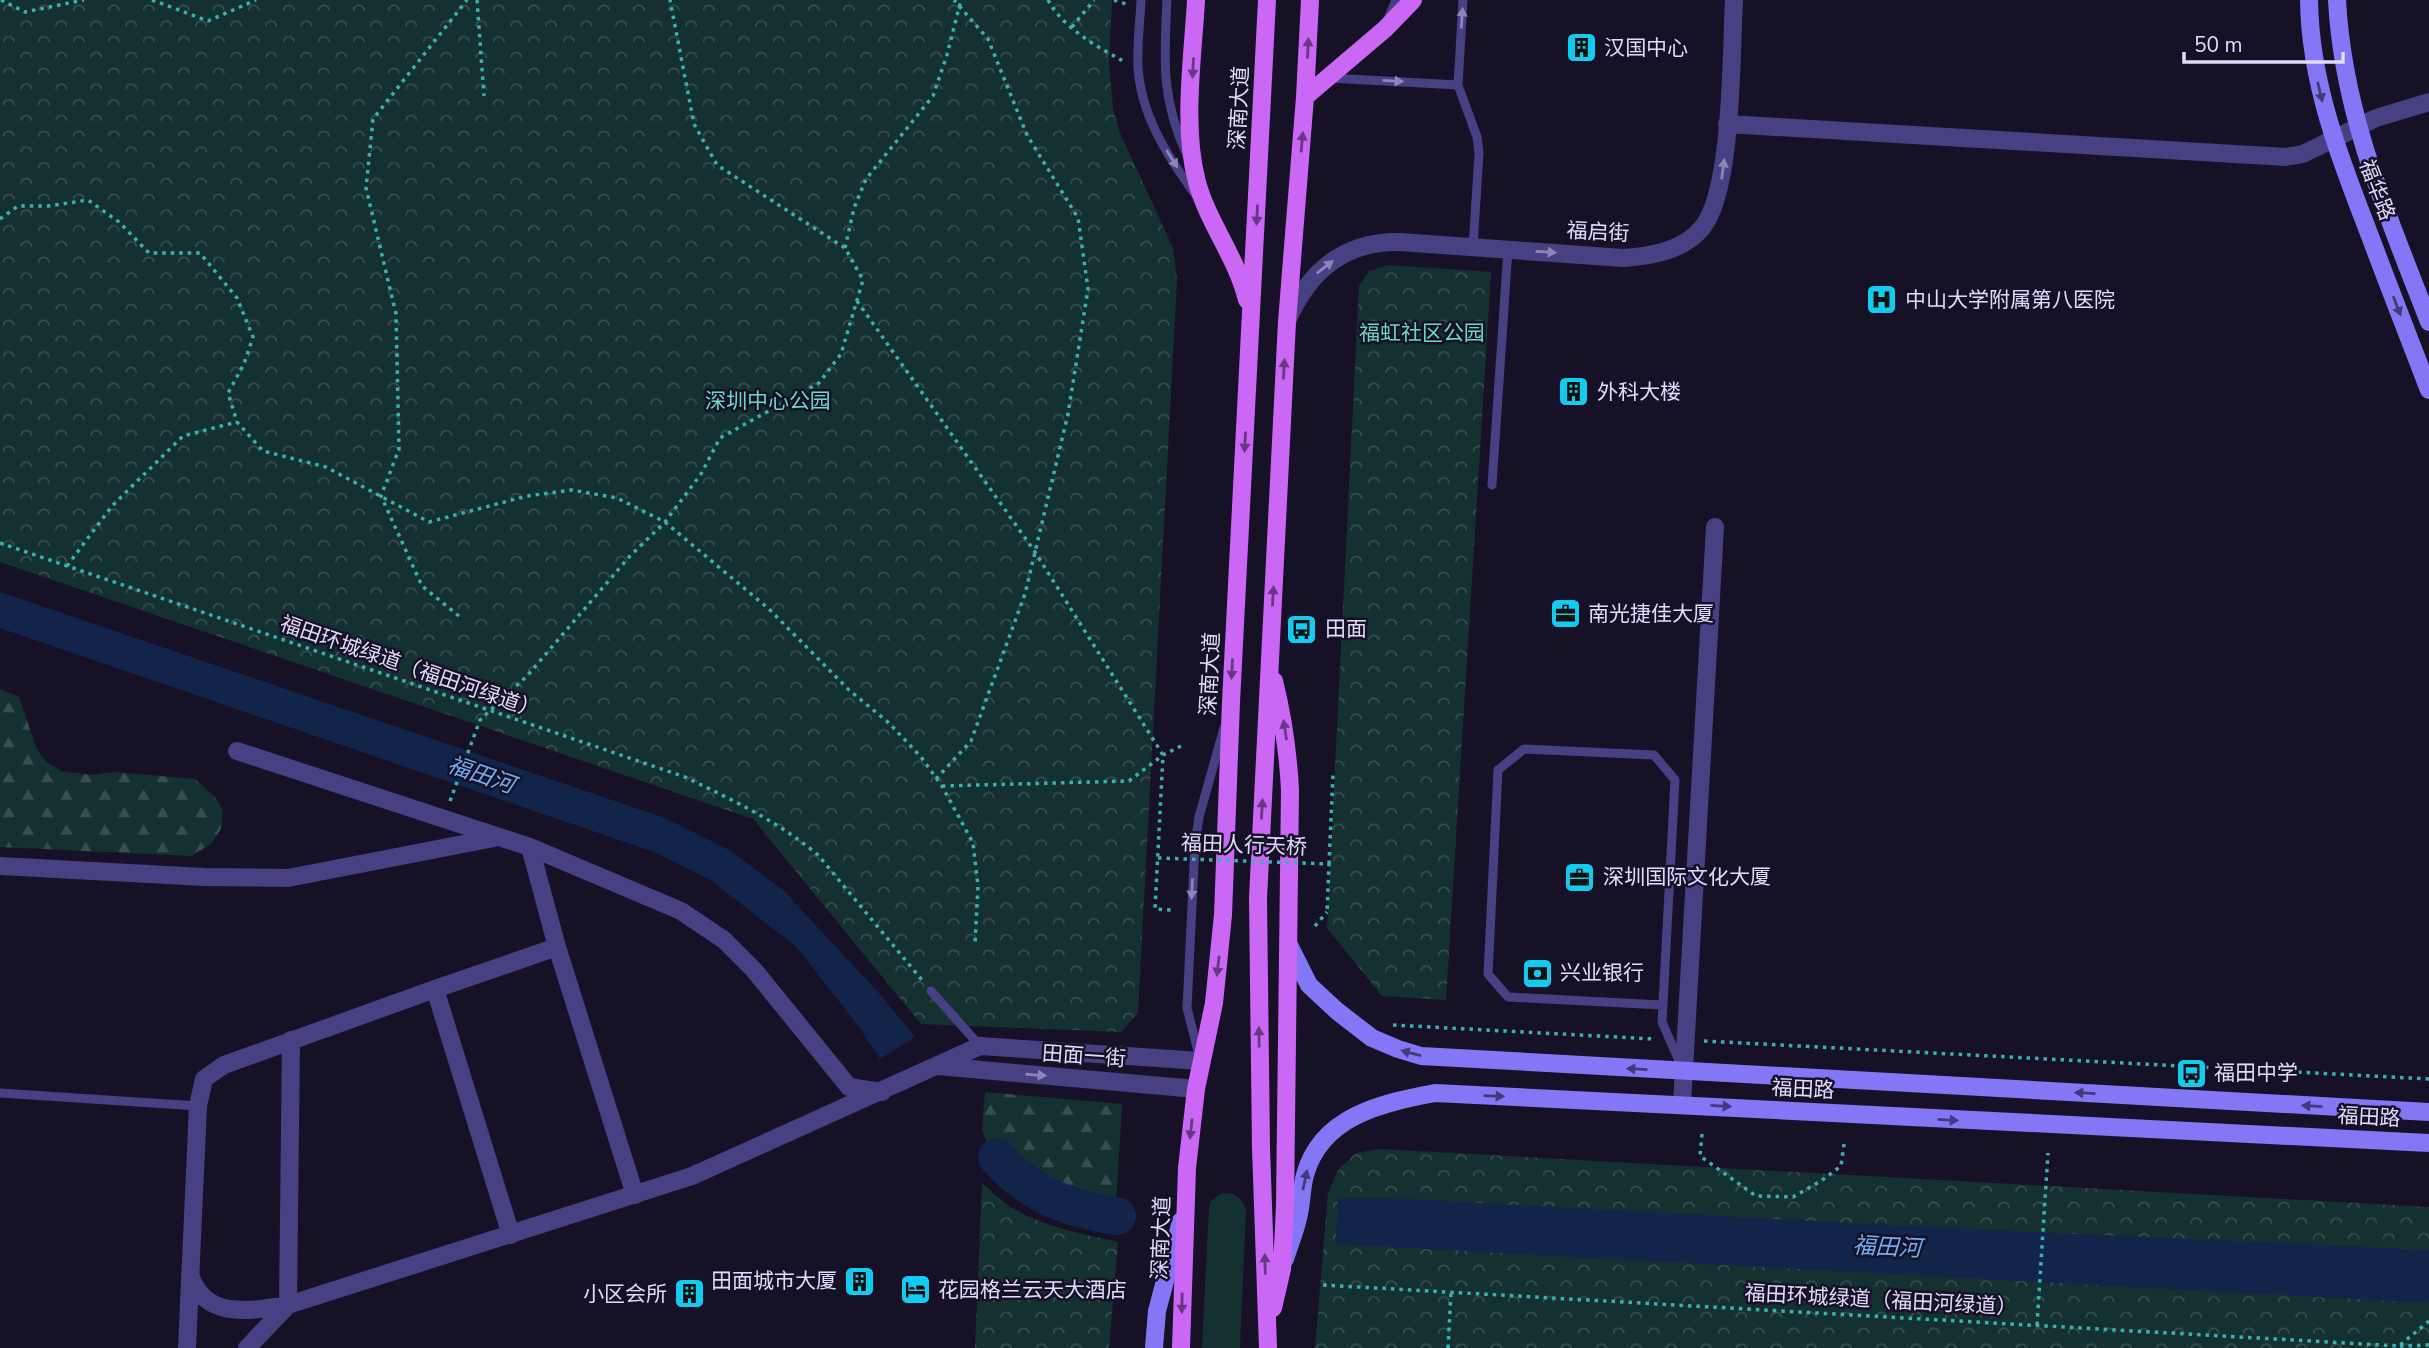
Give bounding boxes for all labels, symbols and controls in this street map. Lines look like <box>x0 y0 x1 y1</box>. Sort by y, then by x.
one-way arrow <box>1457 7 1468 29</box>
scale bar <box>2184 21 2343 65</box>
building icon: 汉国中心 <box>1564 31 1598 65</box>
text: 50 m <box>2194 31 2243 59</box>
place label: 汉国中心 <box>1604 34 1688 62</box>
one-way arrow <box>1302 37 1313 59</box>
one-way arrow <box>1187 57 1198 79</box>
street label: 深南大道 <box>1223 65 1255 151</box>
one-way arrow <box>1382 76 1404 87</box>
one-way arrow <box>2315 81 2326 103</box>
one-way arrow <box>1297 131 1308 153</box>
one-way arrow <box>1165 149 1178 168</box>
street label: 福华路 <box>2353 156 2401 224</box>
one-way arrow <box>1718 157 1729 179</box>
one-way arrow <box>1251 204 1262 226</box>
street label: 福启街 <box>1566 216 1630 248</box>
one-way arrow <box>1535 247 1557 258</box>
one-way arrow <box>1316 261 1334 275</box>
hospital icon: 中山大学附属第八医院 <box>1865 283 1899 317</box>
place label: 中山大学附属第八医院 <box>1905 286 2115 314</box>
one-way arrow <box>2391 295 2402 316</box>
park label: 福虹社区公园 <box>1359 319 1485 347</box>
one-way arrow <box>1279 358 1290 380</box>
building icon: 外科大楼 <box>1557 375 1591 409</box>
place label: 外科大楼 <box>1597 378 1681 406</box>
park label: 深圳中心公园 <box>705 387 831 415</box>
one-way arrow <box>1239 431 1250 453</box>
one-way arrow <box>1268 585 1279 607</box>
office icon: 南光捷佳大厦 <box>1548 597 1582 631</box>
place label: 南光捷佳大厦 <box>1588 600 1714 628</box>
street label: 福田环城绿道（福田河绿道） <box>276 609 544 725</box>
bus stop icon: 田面 <box>1285 612 1319 646</box>
place label: 田面 <box>1325 615 1367 643</box>
street label: 深南大道 <box>1194 631 1226 717</box>
one-way arrow <box>1227 659 1238 681</box>
one-way arrow <box>1279 719 1290 741</box>
water label: 福田河 <box>443 749 522 802</box>
one-way arrow <box>1257 798 1268 820</box>
street label: 福田人行天桥 <box>1181 829 1307 861</box>
office icon: 深圳国际文化大厦 <box>1563 860 1597 894</box>
place label: 深圳国际文化大厦 <box>1603 863 1771 891</box>
one-way arrow <box>1187 878 1198 900</box>
one-way arrow <box>1212 956 1223 978</box>
bank icon: 兴业银行 <box>1520 956 1554 990</box>
place label: 兴业银行 <box>1560 959 1644 987</box>
one-way arrow <box>1253 1025 1265 1047</box>
street label: 田面一街 <box>1041 1039 1127 1073</box>
one-way arrow <box>1400 1047 1422 1058</box>
bus stop icon: 福田中学 <box>2174 1056 2208 1090</box>
place label: 福田中学 <box>2214 1059 2298 1087</box>
one-way arrow <box>1626 1063 1648 1074</box>
one-way arrow <box>1026 1070 1048 1081</box>
street label: 福田路 <box>1771 1073 1835 1105</box>
one-way arrow <box>2074 1088 2096 1099</box>
one-way arrow <box>1483 1090 1505 1101</box>
one-way arrow <box>2301 1100 2323 1111</box>
one-way arrow <box>1710 1101 1732 1112</box>
street label: 福田路 <box>2337 1101 2401 1133</box>
one-way arrow <box>1937 1115 1959 1126</box>
one-way arrow <box>1186 1118 1197 1140</box>
one-way arrow <box>1300 1169 1311 1191</box>
street label: 深南大道 <box>1146 1196 1176 1280</box>
water label: 福田河 <box>1852 1230 1926 1264</box>
one-way arrow <box>1259 1253 1270 1275</box>
building icon: 田面城市大厦 <box>843 1264 877 1298</box>
place label: 田面城市大厦 <box>711 1267 837 1295</box>
hotel icon: 花园格兰云天大酒店 <box>898 1273 932 1307</box>
place label: 花园格兰云天大酒店 <box>938 1276 1127 1304</box>
building icon: 小区会所 <box>673 1277 707 1311</box>
street label: 福田环城绿道（福田河绿道） <box>1744 1279 2018 1321</box>
place label: 小区会所 <box>583 1280 667 1308</box>
one-way arrow <box>1176 1293 1188 1315</box>

